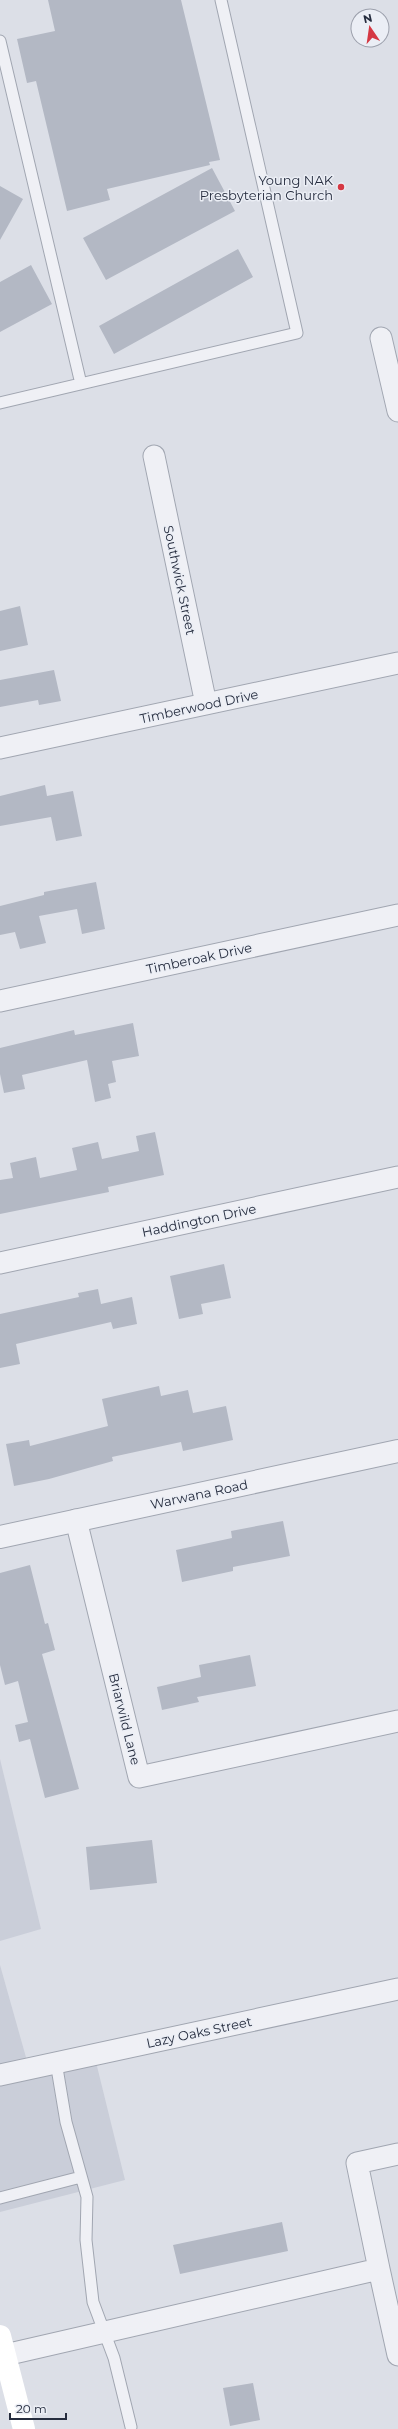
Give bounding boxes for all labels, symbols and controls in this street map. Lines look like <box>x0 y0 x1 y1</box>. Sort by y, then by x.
north arrow <box>350 8 390 48</box>
text: N <box>362 10 374 26</box>
place label: Young NAK Presbyterian Church <box>200 172 334 203</box>
marker: Young NAK Presbyterian Church <box>336 182 346 192</box>
street label: Southwick Street <box>161 524 199 636</box>
street label: Timberwood Drive <box>138 686 260 726</box>
street label: Timberoak Drive <box>145 939 253 977</box>
street label: Haddington Drive <box>140 1200 258 1240</box>
street label: Warwana Road <box>149 1476 249 1512</box>
street label: Briarwild Lane <box>106 1671 144 1767</box>
street label: Lazy Oaks Street <box>145 2013 253 2051</box>
scale bar <box>10 2395 66 2421</box>
text: 20 m <box>16 2401 47 2416</box>

